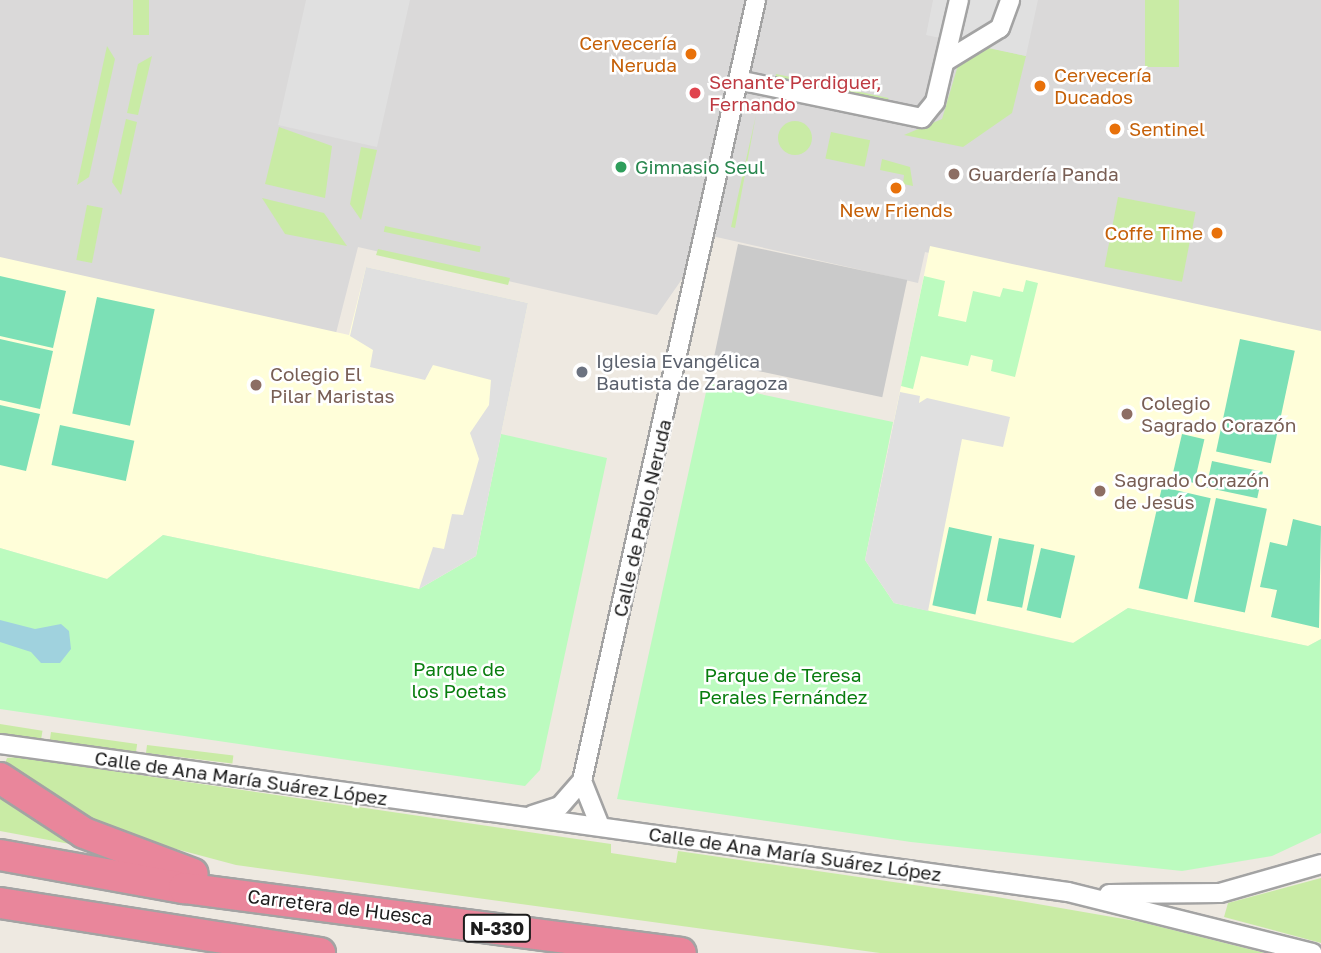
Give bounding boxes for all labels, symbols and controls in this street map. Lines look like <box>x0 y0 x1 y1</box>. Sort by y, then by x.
place label: Cervecería Neruda <box>579 32 677 76</box>
marker: Cervecería Neruda <box>683 46 699 62</box>
place label: Cervecería Ducados <box>1054 64 1152 108</box>
place label: Senante Perdiguer, Fernando <box>709 71 882 115</box>
marker: Cervecería Ducados <box>1032 78 1048 94</box>
marker: Senante Perdiguer, Fernando <box>687 85 703 101</box>
place label: Sentinel <box>1129 118 1205 140</box>
marker: Sentinel <box>1107 121 1123 137</box>
place label: Gimnasio Seul <box>635 156 765 178</box>
marker: Gimnasio Seul <box>613 159 629 175</box>
place label: Guardería Panda <box>968 163 1119 185</box>
marker: Guardería Panda <box>946 166 962 182</box>
marker: New Friends <box>888 180 904 196</box>
place label: New Friends <box>839 199 953 221</box>
place label: Coffe Time <box>1105 222 1203 244</box>
marker: Coffe Time <box>1209 225 1225 241</box>
place label: Iglesia Evangélica Bautista de Zaragoza <box>596 350 788 394</box>
place label: Colegio El Pilar Maristas <box>270 363 395 407</box>
marker: Iglesia Evangélica Bautista de Zaragoza <box>574 364 590 380</box>
marker: Colegio El Pilar Maristas <box>248 377 264 393</box>
place label: Colegio Sagrado Corazón <box>1141 392 1296 436</box>
marker: Colegio Sagrado Corazón <box>1119 406 1135 422</box>
street label: Calle de Pablo Neruda <box>608 417 676 619</box>
place label: Sagrado Corazón de Jesús <box>1114 469 1269 513</box>
marker: Sagrado Corazón de Jesús <box>1092 483 1108 499</box>
park label: Parque de los Poetas <box>411 658 507 702</box>
park label: Parque de Teresa Perales Fernández <box>698 664 868 708</box>
street label: Calle de Ana María Suárez López <box>93 746 389 810</box>
street label: Calle de Ana María Suárez López <box>647 822 943 886</box>
street label: Carretera de Huesca <box>246 884 434 930</box>
road number: N-330 <box>462 914 532 943</box>

